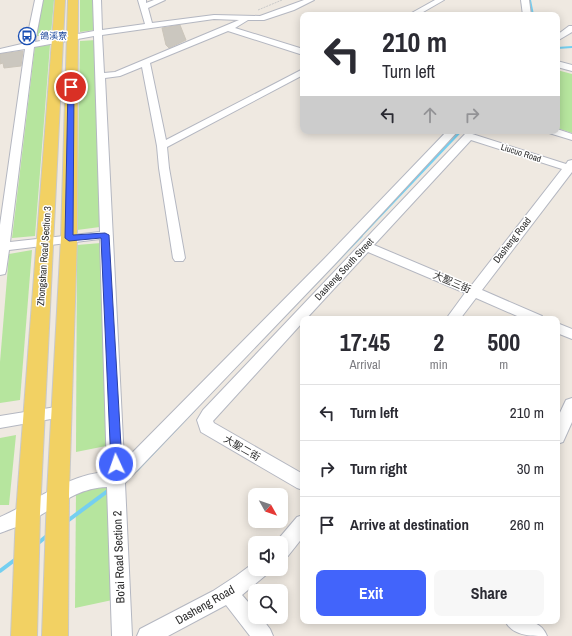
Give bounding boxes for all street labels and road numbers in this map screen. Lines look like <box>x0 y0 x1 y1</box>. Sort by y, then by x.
street label: Liucuo Road <box>499 141 543 165</box>
street label: Zhongshan Road Section 3 <box>34 205 54 306</box>
street label: Dasheng Road <box>490 214 534 266</box>
street label: Dasheng South Street <box>312 235 377 303</box>
street label: 大聖三街 <box>431 268 473 296</box>
street label: 大聖二街 <box>221 432 263 464</box>
street label: Bo'ai Road Section 2 <box>109 510 129 604</box>
street label: Dasheng Road <box>173 582 237 628</box>

